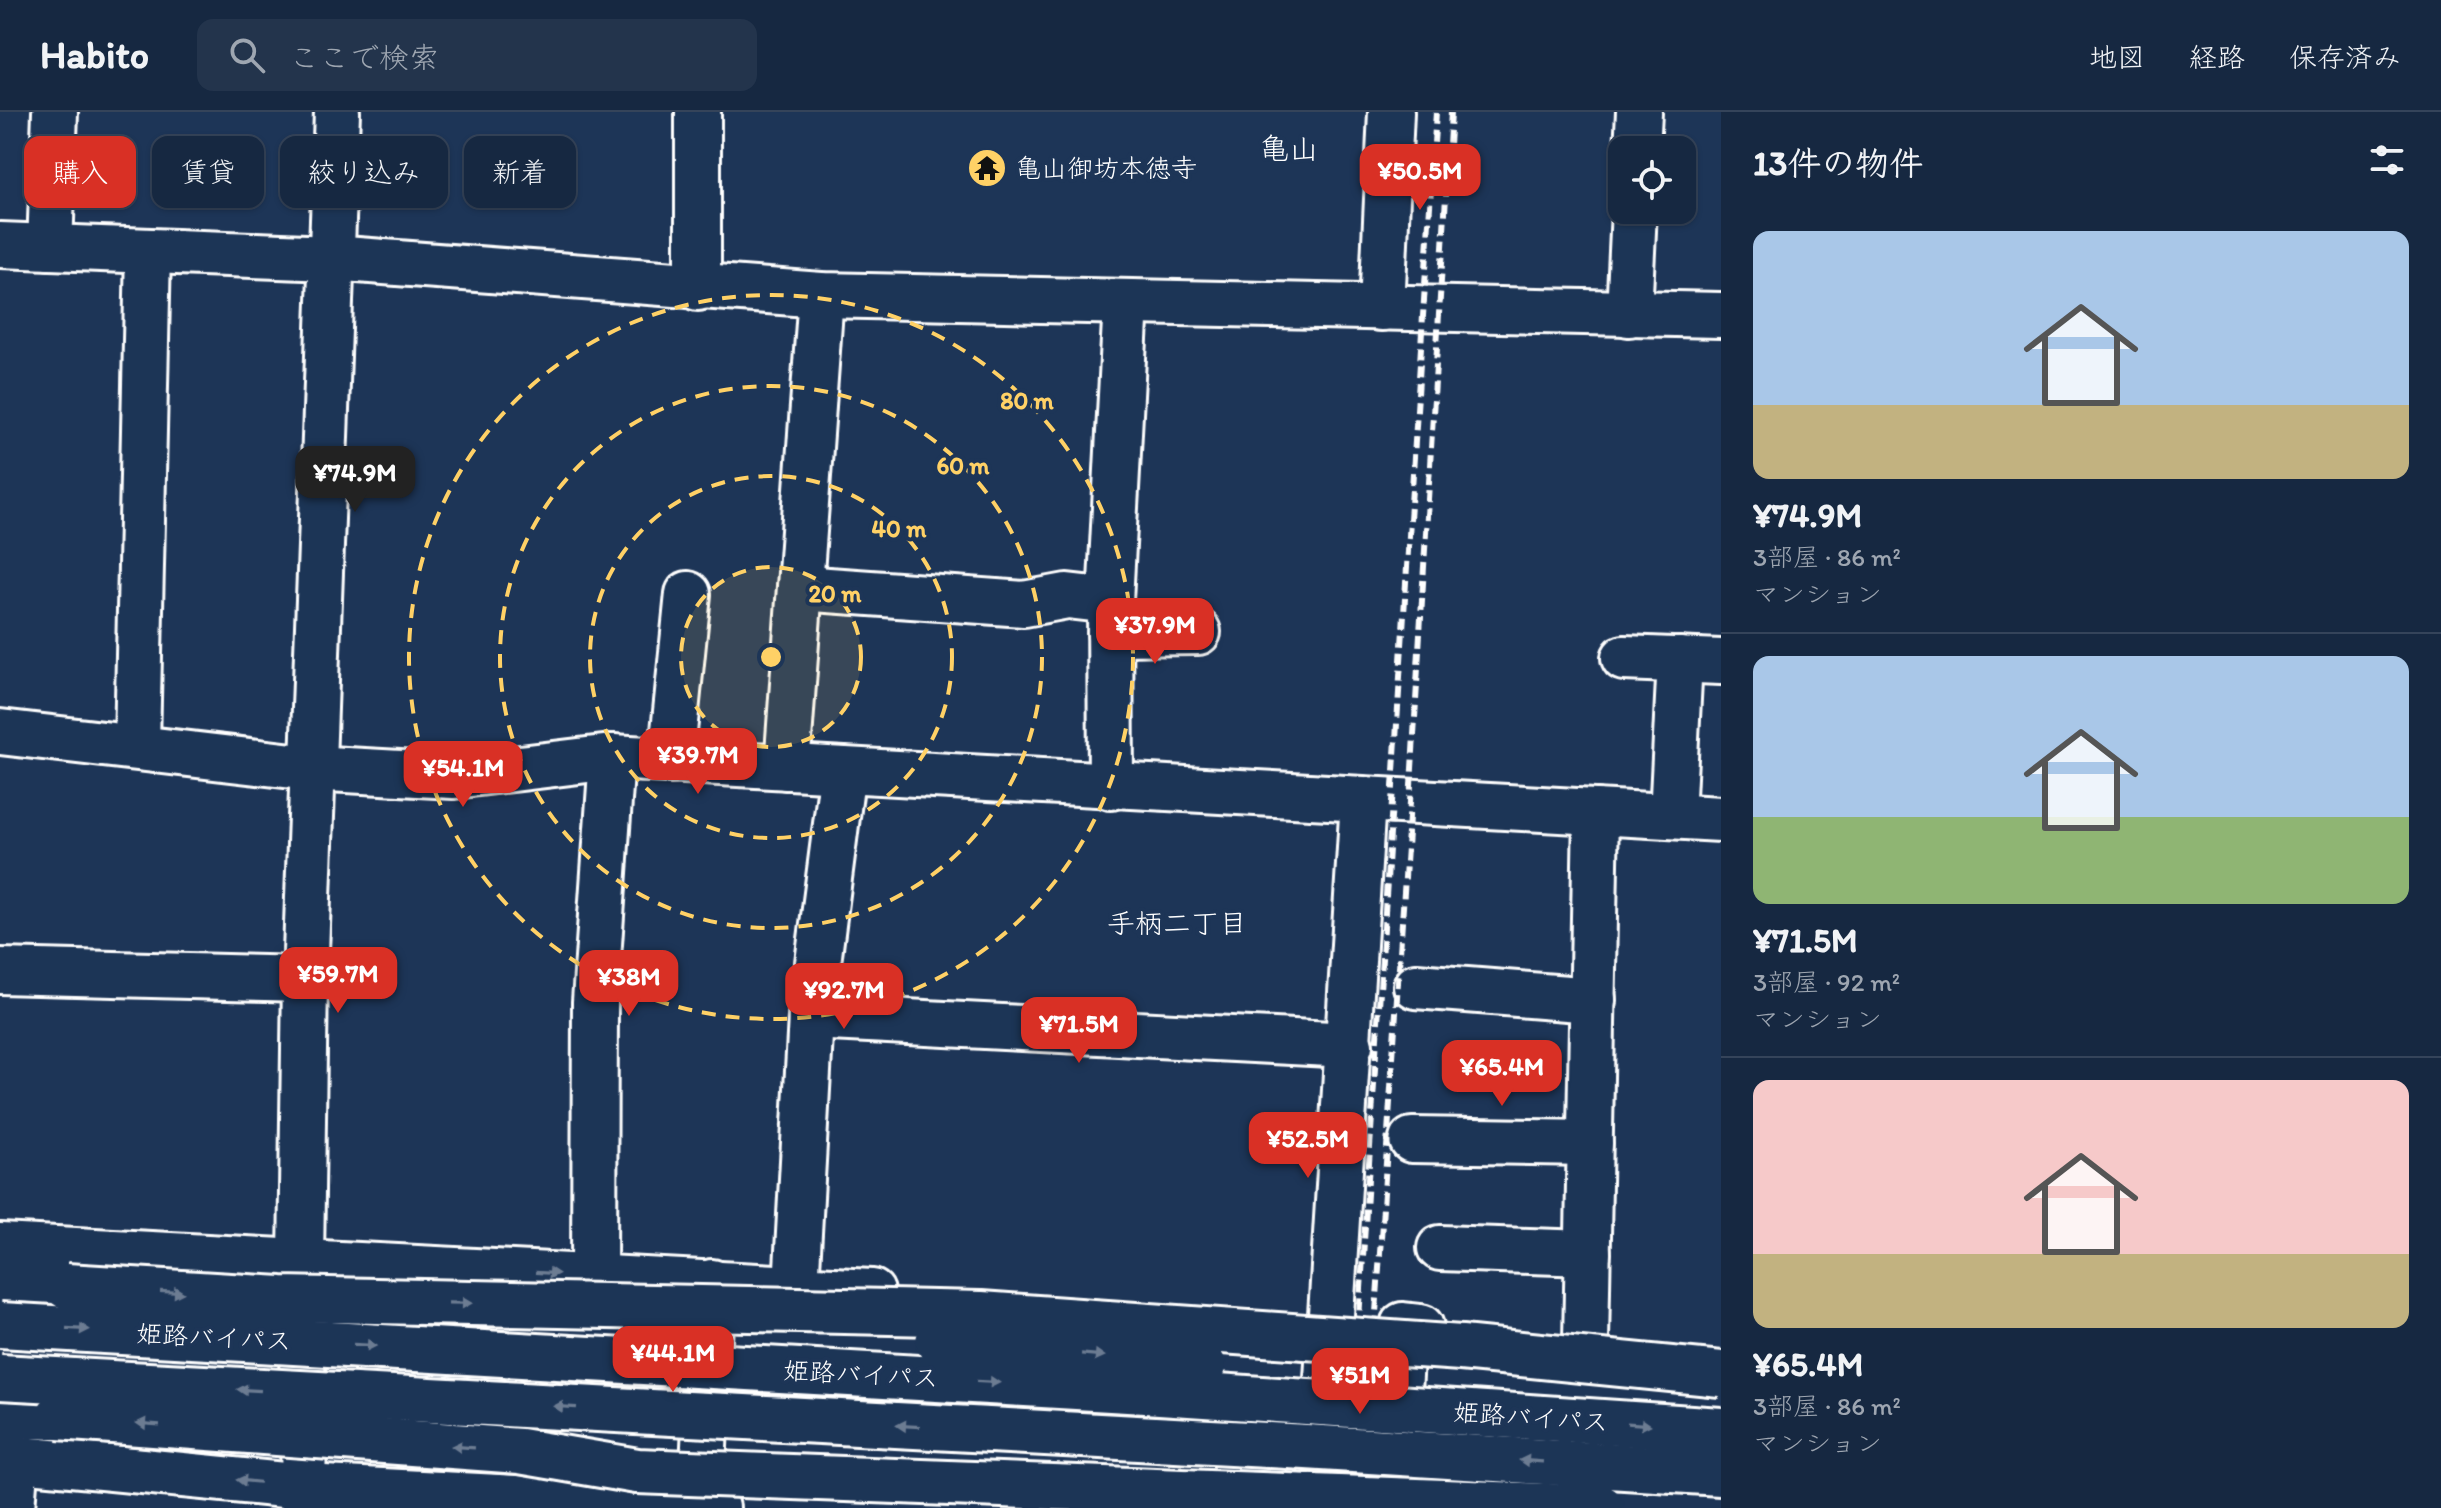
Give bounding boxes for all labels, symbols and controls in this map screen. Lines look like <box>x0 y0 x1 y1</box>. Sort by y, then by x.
search box <box>197 19 757 91</box>
text: Habito <box>40 32 149 78</box>
icon: search <box>225 33 269 77</box>
text: ここで検索 <box>289 39 439 76</box>
text: 地図 <box>2089 40 2145 74</box>
text: 経路 <box>2189 40 2245 74</box>
text: 保存済み <box>2289 40 2401 74</box>
district label: 亀山 <box>1259 130 1319 167</box>
chip: 購入 <box>24 136 136 208</box>
chip: 賃貸 <box>152 136 264 208</box>
chip: 絞り込み <box>280 136 448 208</box>
chip: 新着 <box>464 136 576 208</box>
map controls <box>1608 136 1696 224</box>
button: locate <box>1608 136 1696 224</box>
icon: filters <box>2365 138 2409 182</box>
text: 13件の物件 <box>1753 143 1923 184</box>
pin: ¥50.5M <box>1355 144 1485 212</box>
temple icon: 亀山御坊本徳寺 <box>966 147 1008 189</box>
place label: 亀山御坊本徳寺 <box>1015 152 1197 184</box>
text: ¥50.5M <box>1378 154 1462 186</box>
icon: home <box>2009 283 2153 427</box>
text: 80 m <box>1000 386 1055 415</box>
pin: ¥74.9M <box>290 446 420 514</box>
text: 60 m <box>936 451 990 480</box>
text: ¥74.9M <box>313 456 397 488</box>
text: ¥74.9M <box>1753 495 1862 536</box>
text: 40 m <box>872 514 927 543</box>
text: 3部屋 · 86 m² <box>1753 541 1901 573</box>
text: マンション <box>1753 578 1882 610</box>
text: 20 m <box>809 579 862 608</box>
pin: ¥37.9M <box>1090 598 1220 666</box>
text: ¥37.9M <box>1114 608 1196 640</box>
centre of rings <box>757 643 785 671</box>
icon: home <box>2009 708 2153 852</box>
pin: ¥39.7M <box>633 728 763 796</box>
text: ¥39.7M <box>657 738 739 770</box>
pin: ¥54.1M <box>398 741 528 809</box>
text: ¥54.1M <box>422 751 504 783</box>
district label: 手柄二丁目 <box>1107 906 1247 940</box>
text: ¥71.5M <box>1753 920 1858 961</box>
pin: ¥59.7M <box>273 947 403 1015</box>
pin: ¥38M <box>582 950 676 1018</box>
text: ¥59.7M <box>297 957 379 989</box>
text: ¥38M <box>597 960 661 992</box>
pin: ¥92.7M <box>779 963 909 1031</box>
text: 3部屋 · 92 m² <box>1753 966 1900 998</box>
text: ¥92.7M <box>803 973 885 1005</box>
pin: ¥71.5M <box>1014 997 1144 1065</box>
text: マンション <box>1753 1003 1882 1035</box>
text: ¥71.5M <box>1039 1007 1119 1039</box>
pin: ¥65.4M <box>1437 1040 1567 1108</box>
text: ¥65.4M <box>1460 1050 1544 1082</box>
pin: ¥52.5M <box>1243 1112 1373 1180</box>
text: ¥52.5M <box>1267 1122 1349 1154</box>
icon: home <box>2009 1132 2153 1276</box>
one-way arrow <box>535 1267 560 1280</box>
one-way arrow <box>160 1286 185 1299</box>
one-way arrow <box>448 1296 473 1309</box>
street label: 姫路バイパス <box>136 1317 292 1357</box>
one-way arrow <box>66 1323 91 1336</box>
pin: ¥44.1M <box>608 1326 738 1394</box>
text: ¥44.1M <box>631 1336 715 1368</box>
one-way arrow <box>353 1339 378 1352</box>
text: ¥65.4M <box>1753 1344 1863 1385</box>
pin: ¥51M <box>1313 1348 1407 1416</box>
one-way arrow <box>1081 1349 1106 1362</box>
street label: 姫路バイパス <box>783 1354 939 1394</box>
text: ¥51M <box>1330 1358 1390 1390</box>
one-way arrow <box>976 1376 1001 1389</box>
one-way arrow <box>236 1384 261 1397</box>
text: 3部屋 · 86 m² <box>1753 1390 1901 1422</box>
street label: 姫路バイパス <box>1452 1396 1610 1438</box>
one-way arrow <box>552 1400 577 1413</box>
one-way arrow <box>135 1417 160 1430</box>
one-way arrow <box>1627 1418 1652 1431</box>
one-way arrow <box>895 1419 920 1432</box>
text: マンション <box>1753 1427 1882 1459</box>
one-way arrow <box>450 1440 475 1453</box>
one-way arrow <box>1518 1454 1543 1467</box>
one-way arrow <box>235 1474 260 1487</box>

